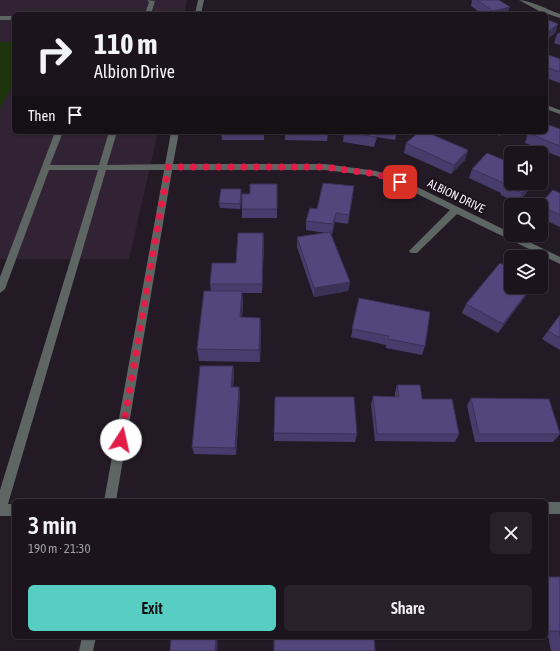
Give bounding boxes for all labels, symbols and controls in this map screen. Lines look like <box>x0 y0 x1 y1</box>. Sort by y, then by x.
icon: right <box>28 28 80 80</box>
text: 110 m <box>94 28 157 60</box>
text: Albion Drive <box>94 61 175 82</box>
icon: arrive <box>64 104 86 126</box>
text: Then <box>28 107 56 124</box>
map controls <box>504 146 548 294</box>
button: sound <box>504 146 548 190</box>
pin <box>383 165 417 199</box>
icon: arrive <box>389 171 411 193</box>
street label: ALBION DRIVE <box>425 176 487 216</box>
button: search <box>504 198 548 242</box>
button: layers <box>504 250 548 294</box>
position arrow <box>100 419 142 461</box>
text: 3 min <box>28 512 77 539</box>
button: close <box>490 512 532 554</box>
text: 190 m · 21:30 <box>28 541 91 556</box>
button: Exit <box>28 585 276 631</box>
button: Share <box>284 585 532 631</box>

